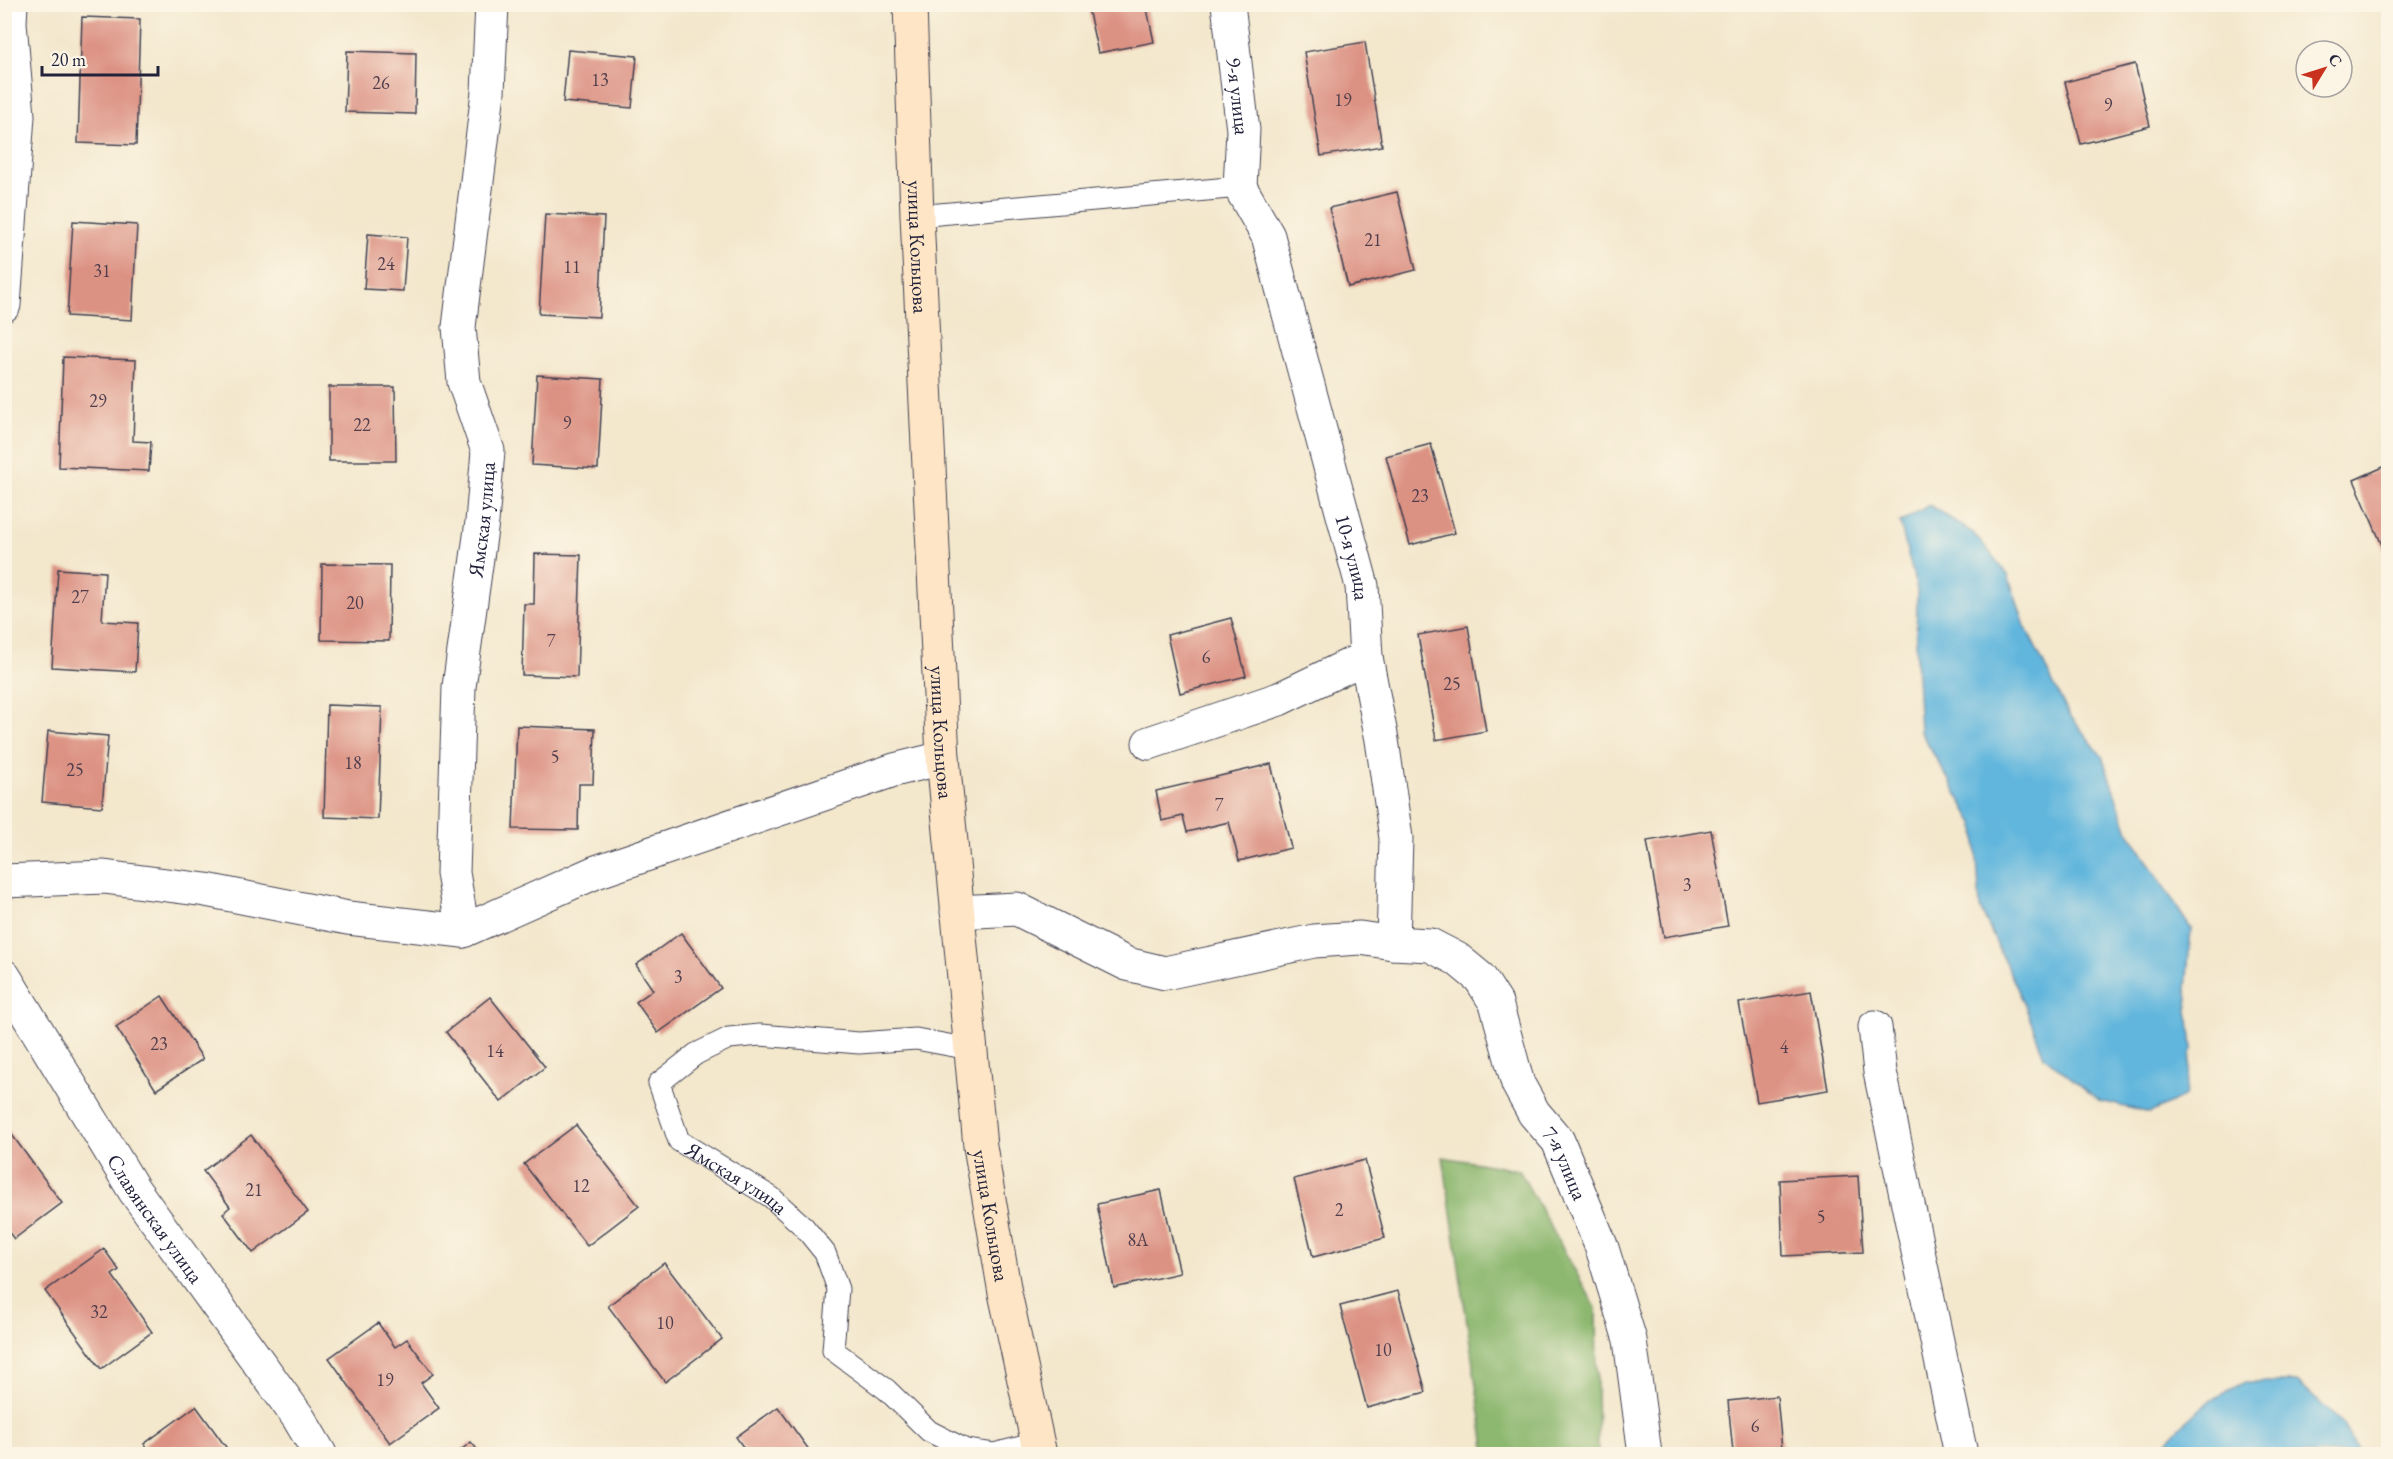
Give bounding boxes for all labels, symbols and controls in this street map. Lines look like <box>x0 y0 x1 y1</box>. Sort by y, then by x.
scale bar <box>42 39 158 77</box>
north arrow <box>2294 39 2354 99</box>
text: 20 m <box>51 48 86 71</box>
text: С <box>2324 49 2347 71</box>
street label: 9-я улица <box>1221 56 1257 137</box>
house number: 13 <box>591 68 609 91</box>
house number: 26 <box>372 71 390 94</box>
house number: 19 <box>1334 88 1352 111</box>
house number: 9 <box>2104 93 2113 116</box>
street label: улица Кольцова <box>902 180 935 315</box>
house number: 21 <box>1364 228 1382 251</box>
house number: 24 <box>377 252 395 275</box>
house number: 11 <box>563 255 581 278</box>
house number: 31 <box>93 259 111 282</box>
house number: 29 <box>89 389 107 412</box>
house number: 9 <box>563 411 572 434</box>
house number: 22 <box>353 413 371 436</box>
street label: Ямская улица <box>461 460 501 580</box>
house number: 23 <box>1411 484 1429 507</box>
street label: 10-я улица <box>1330 511 1376 602</box>
house number: 27 <box>71 585 89 608</box>
house number: 20 <box>346 591 364 614</box>
house number: 7 <box>547 629 556 652</box>
house number: 6 <box>1202 645 1211 668</box>
street label: улица Кольцова <box>925 665 960 801</box>
house number: 25 <box>1443 672 1461 695</box>
house number: 5 <box>551 745 559 768</box>
house number: 18 <box>344 751 362 774</box>
house number: 25 <box>66 758 84 781</box>
house number: 7 <box>1215 793 1224 816</box>
house number: 3 <box>1683 873 1691 896</box>
house number: 3 <box>674 965 682 988</box>
house number: 23 <box>150 1032 168 1055</box>
house number: 4 <box>1780 1035 1789 1058</box>
house number: 14 <box>486 1039 504 1062</box>
street label: 7-я улица <box>1537 1120 1594 1204</box>
street label: Ямская улица <box>680 1134 794 1220</box>
street label: улица Кольцова <box>967 1147 1016 1284</box>
street label: Славянская улица <box>102 1149 211 1289</box>
house number: 12 <box>572 1174 590 1197</box>
house number: 21 <box>245 1178 263 1201</box>
house number: 2 <box>1335 1198 1344 1221</box>
house number: 5 <box>1817 1205 1825 1228</box>
house number: 8А <box>1127 1228 1149 1251</box>
house number: 32 <box>90 1300 108 1323</box>
house number: 10 <box>656 1311 674 1334</box>
house number: 10 <box>1374 1338 1392 1361</box>
house number: 19 <box>376 1368 394 1391</box>
house number: 6 <box>1751 1414 1760 1437</box>

